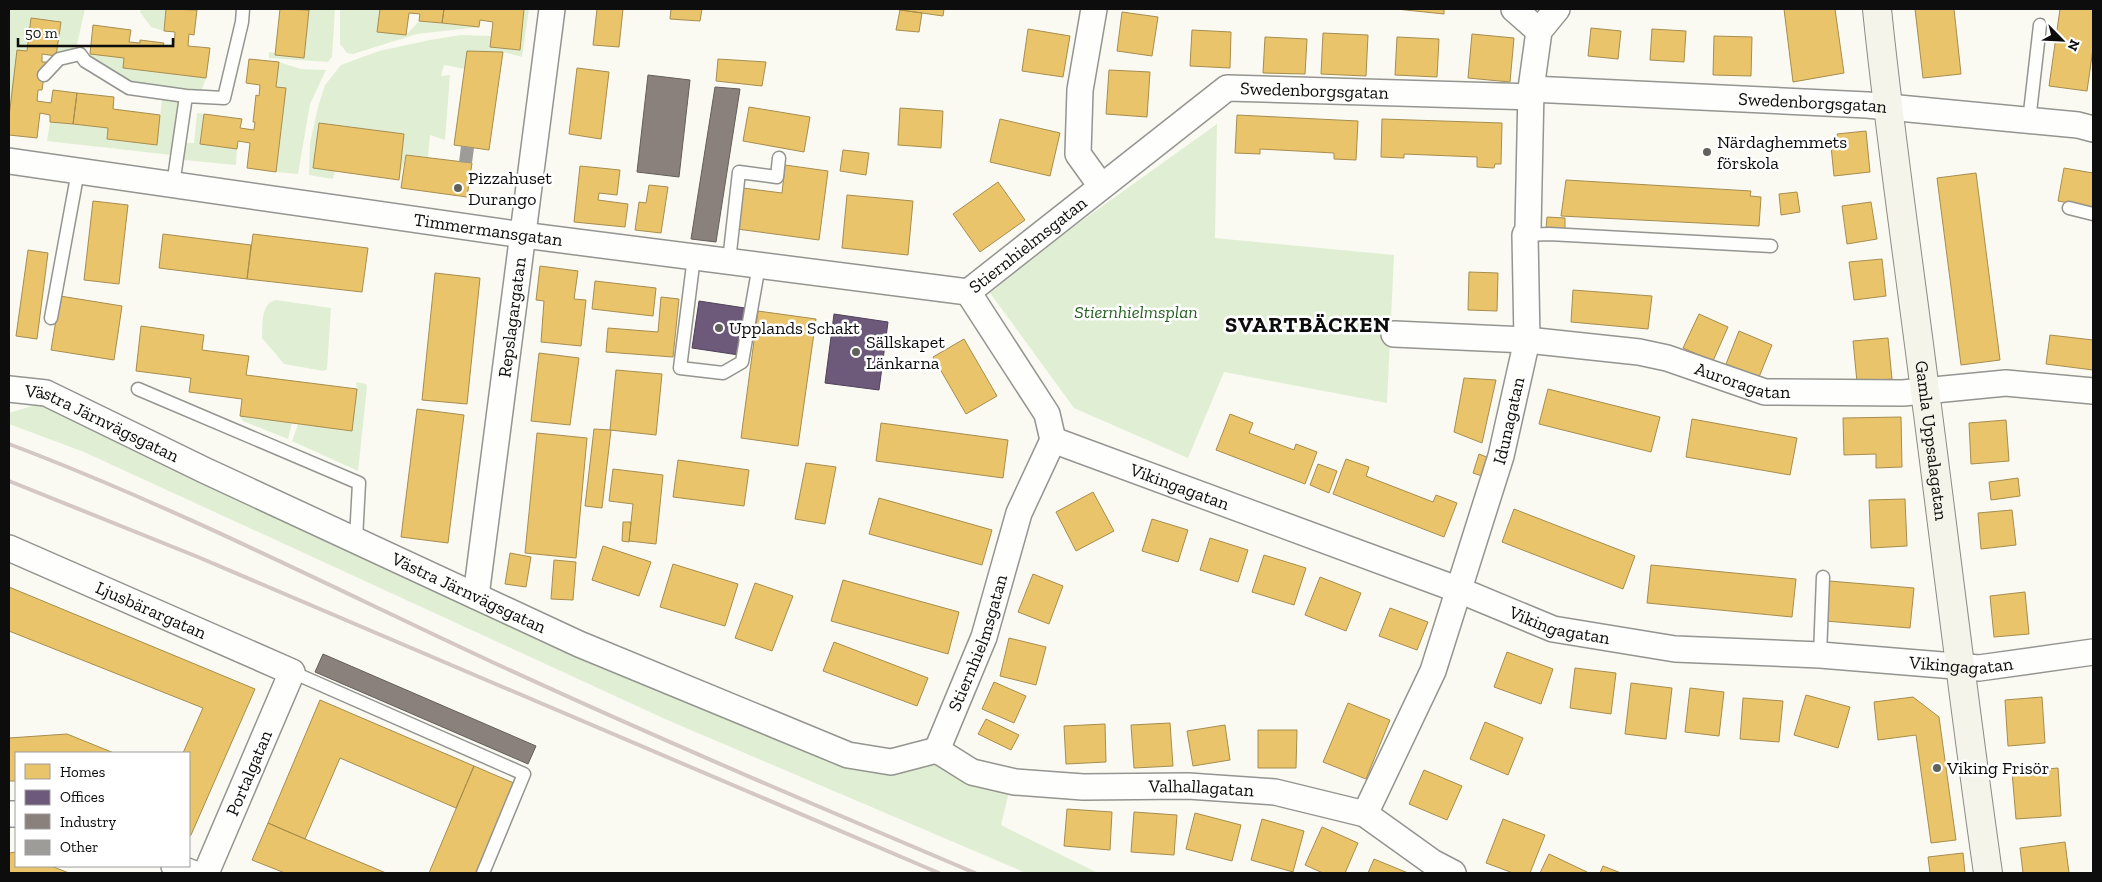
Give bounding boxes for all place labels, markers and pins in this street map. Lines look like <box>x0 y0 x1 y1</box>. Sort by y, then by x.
place label: Närdaghemmets förskola <box>1717 131 1847 174</box>
marker: Närdaghemmets förskola <box>1701 146 1713 158</box>
place label: Pizzahuset Durango <box>468 167 552 210</box>
marker: Pizzahuset Durango <box>452 182 464 194</box>
place label: Upplands Schakt <box>729 317 860 339</box>
marker: Upplands Schakt <box>713 322 725 334</box>
place label: Sällskapet Länkarna <box>866 331 945 374</box>
marker: Sällskapet Länkarna <box>850 346 862 358</box>
place label: Viking Frisör <box>1946 757 2049 779</box>
marker: Viking Frisör <box>1931 762 1943 774</box>

